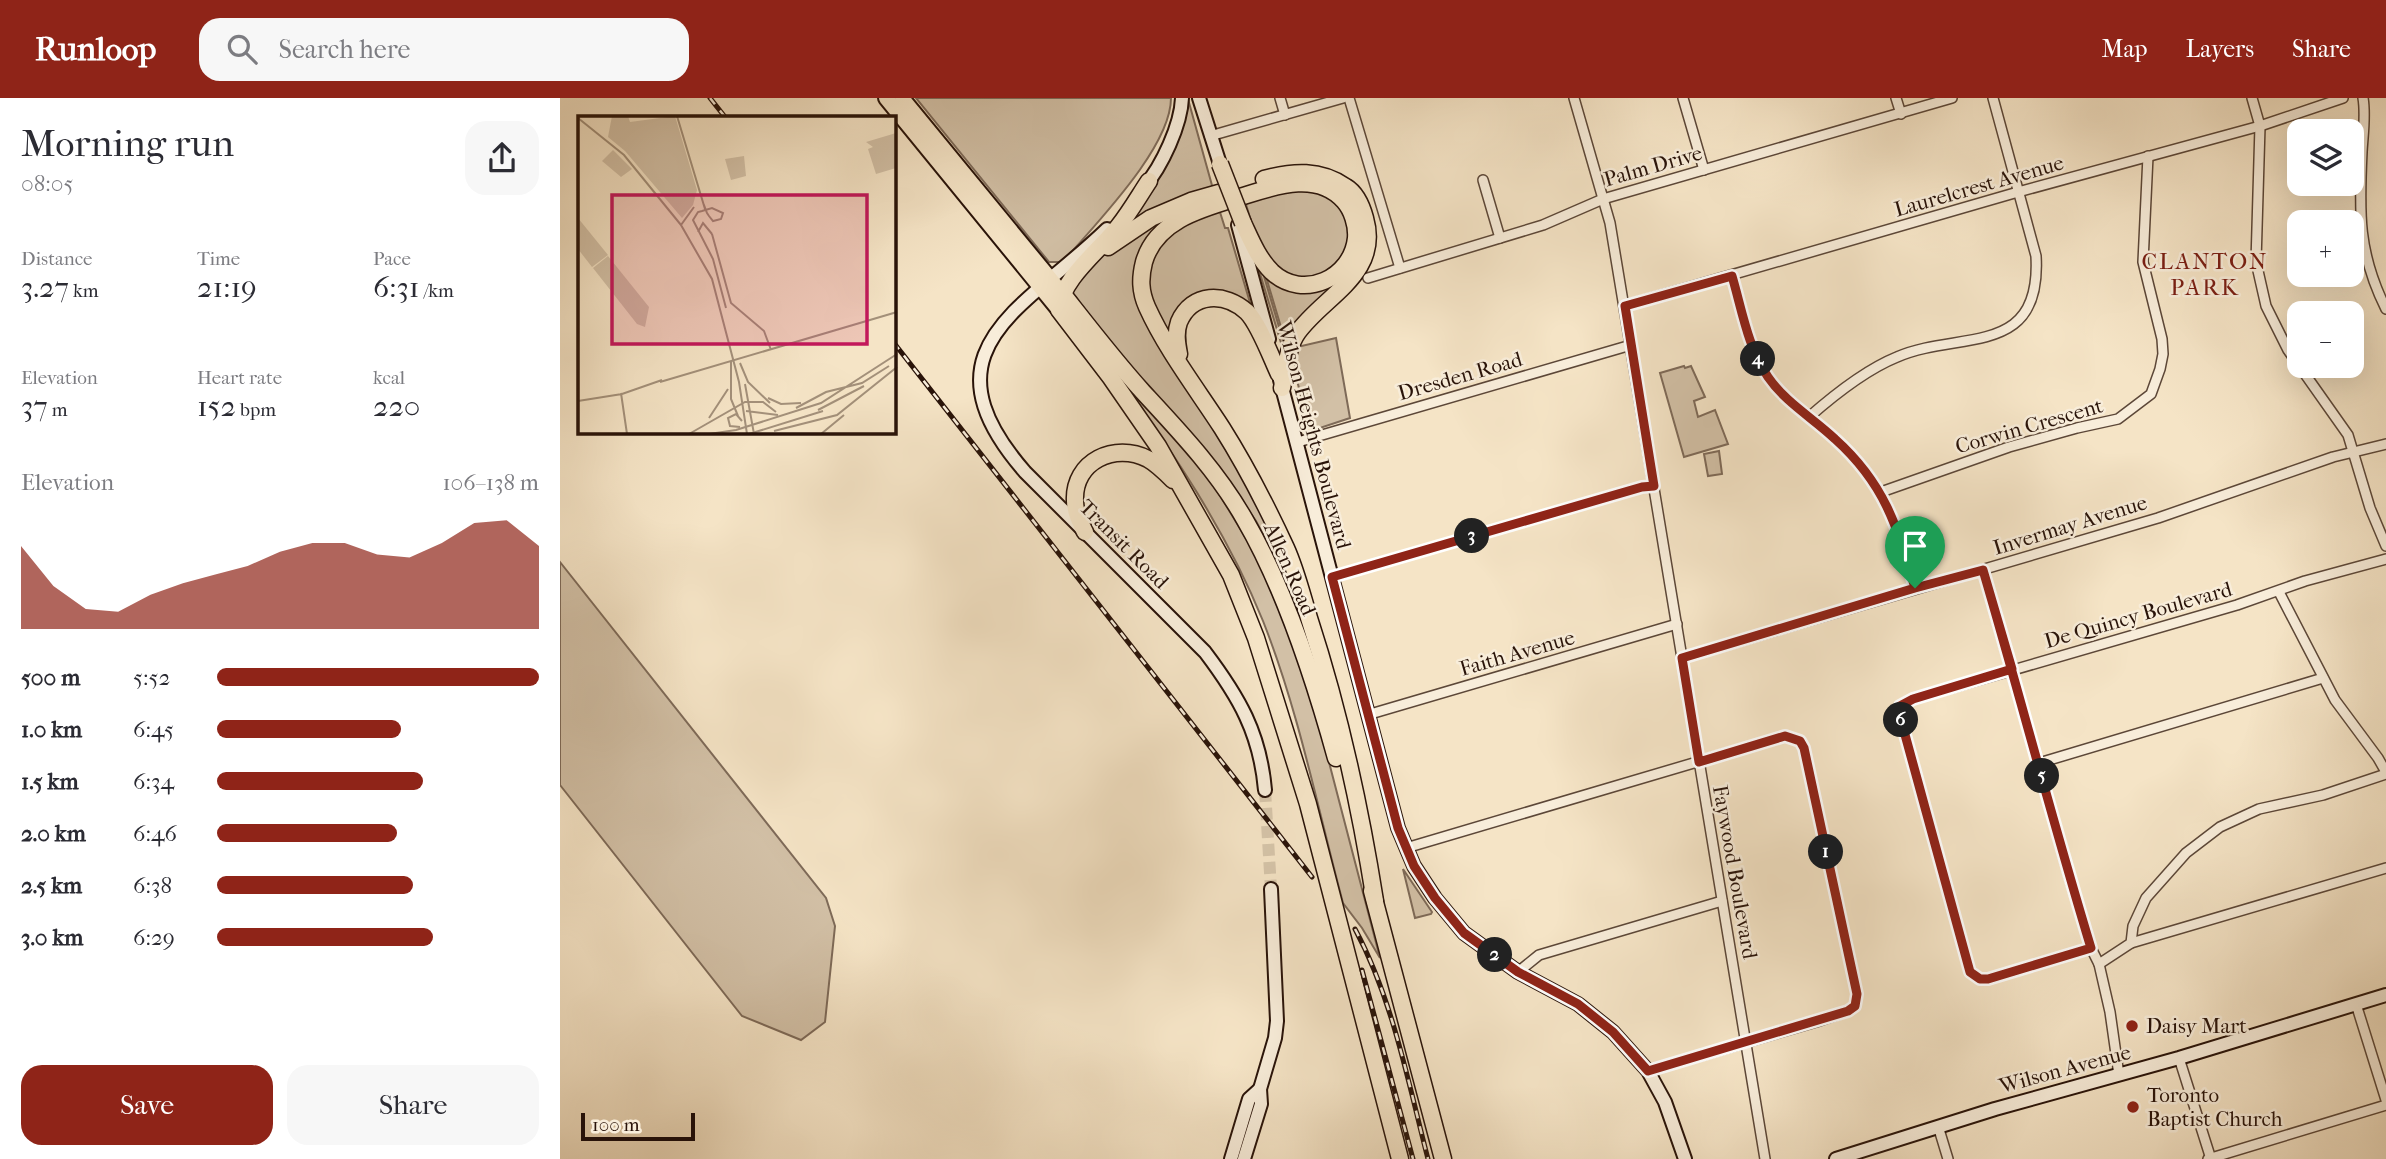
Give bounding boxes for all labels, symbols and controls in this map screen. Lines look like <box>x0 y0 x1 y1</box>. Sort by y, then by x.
search box <box>199 18 689 81</box>
text: Runloop <box>35 30 157 69</box>
icon: search <box>223 30 261 68</box>
text: Search here <box>279 34 410 65</box>
text: Map <box>2102 35 2148 63</box>
text: Layers <box>2186 35 2254 63</box>
text: Share <box>2292 35 2351 63</box>
inset map <box>578 116 896 434</box>
map controls <box>2287 119 2364 378</box>
button: layers <box>2287 119 2364 196</box>
text: Morning run <box>21 121 234 166</box>
button: share <box>465 121 539 195</box>
street label: Palm Drive <box>1601 141 1705 191</box>
street label: Laurelcrest Avenue <box>1892 150 2066 222</box>
text: 08:05 <box>21 170 73 197</box>
button: + <box>2287 210 2364 287</box>
text: Distance <box>21 248 92 270</box>
text: Time <box>197 248 240 270</box>
text: Pace <box>373 248 411 270</box>
district label: CLANTON PARK <box>2142 248 2268 301</box>
text: 3.27 <box>21 270 69 305</box>
text: 21:19 <box>197 270 257 305</box>
text: 6:31 <box>373 270 420 305</box>
text: km <box>69 280 99 302</box>
text: /km <box>420 280 454 302</box>
button: − <box>2287 301 2364 378</box>
street label: Wilson Heights Boulevard <box>1272 317 1356 552</box>
pin: 4 <box>1740 342 1776 376</box>
street label: Dresden Road <box>1395 347 1525 405</box>
text: 4 <box>1752 347 1763 369</box>
text: Elevation <box>21 367 98 389</box>
text: Heart rate <box>197 367 282 389</box>
text: kcal <box>373 367 405 389</box>
text: 37 <box>21 389 48 424</box>
text: 152 <box>197 389 236 424</box>
text: 220 <box>373 389 420 424</box>
street label: Corwin Crescent <box>1952 393 2106 459</box>
text: m <box>48 399 68 421</box>
text: bpm <box>236 399 276 421</box>
text: Elevation <box>21 469 114 496</box>
text: 106–138 m <box>442 469 539 496</box>
street label: Invermay Avenue <box>1990 490 2150 560</box>
street label: Transit Road <box>1074 494 1174 594</box>
pin <box>1885 516 1945 588</box>
street label: Allen Road <box>1259 518 1321 620</box>
pin: 3 <box>1454 518 1490 554</box>
text: 3 <box>1468 524 1475 546</box>
icon: arrive <box>1896 527 1934 565</box>
street label: De Quincy Boulevard <box>2041 577 2235 653</box>
street label: Faith Avenue <box>1457 625 1577 681</box>
text: 500 m <box>21 664 80 691</box>
text: 5:52 <box>133 664 170 691</box>
pin: 6 <box>1884 702 1918 738</box>
text: 6 <box>1895 708 1906 730</box>
text: 1.0 km <box>21 716 82 743</box>
text: 6:45 <box>133 716 174 743</box>
pin: 5 <box>2024 758 2060 794</box>
text: 5 <box>2037 764 2046 786</box>
text: 1.5 km <box>21 768 79 795</box>
text: 6:34 <box>133 768 174 795</box>
street label: Faywood Boulevard <box>1708 783 1762 961</box>
text: 2.0 km <box>21 820 86 847</box>
text: 6:46 <box>133 820 177 847</box>
pin: 1 <box>1808 834 1844 870</box>
text: 1 <box>1822 840 1829 862</box>
text: 2.5 km <box>21 872 82 899</box>
text: 6:38 <box>133 872 172 899</box>
text: 3.0 km <box>21 924 83 951</box>
text: 6:29 <box>133 924 175 951</box>
pin: 2 <box>1478 938 1513 972</box>
text: 2 <box>1490 943 1499 965</box>
place label: Daisy Mart <box>2146 1014 2247 1038</box>
marker: Daisy Mart <box>2124 1018 2140 1034</box>
street label: Wilson Avenue <box>1996 1040 2133 1098</box>
button: Save <box>21 1065 273 1145</box>
button: Share <box>287 1065 539 1145</box>
place label: Toronto Baptist Church <box>2147 1083 2283 1131</box>
marker: Toronto Baptist Church <box>2125 1099 2141 1115</box>
scale bar <box>581 1110 695 1142</box>
text: 100 m <box>592 1114 640 1136</box>

